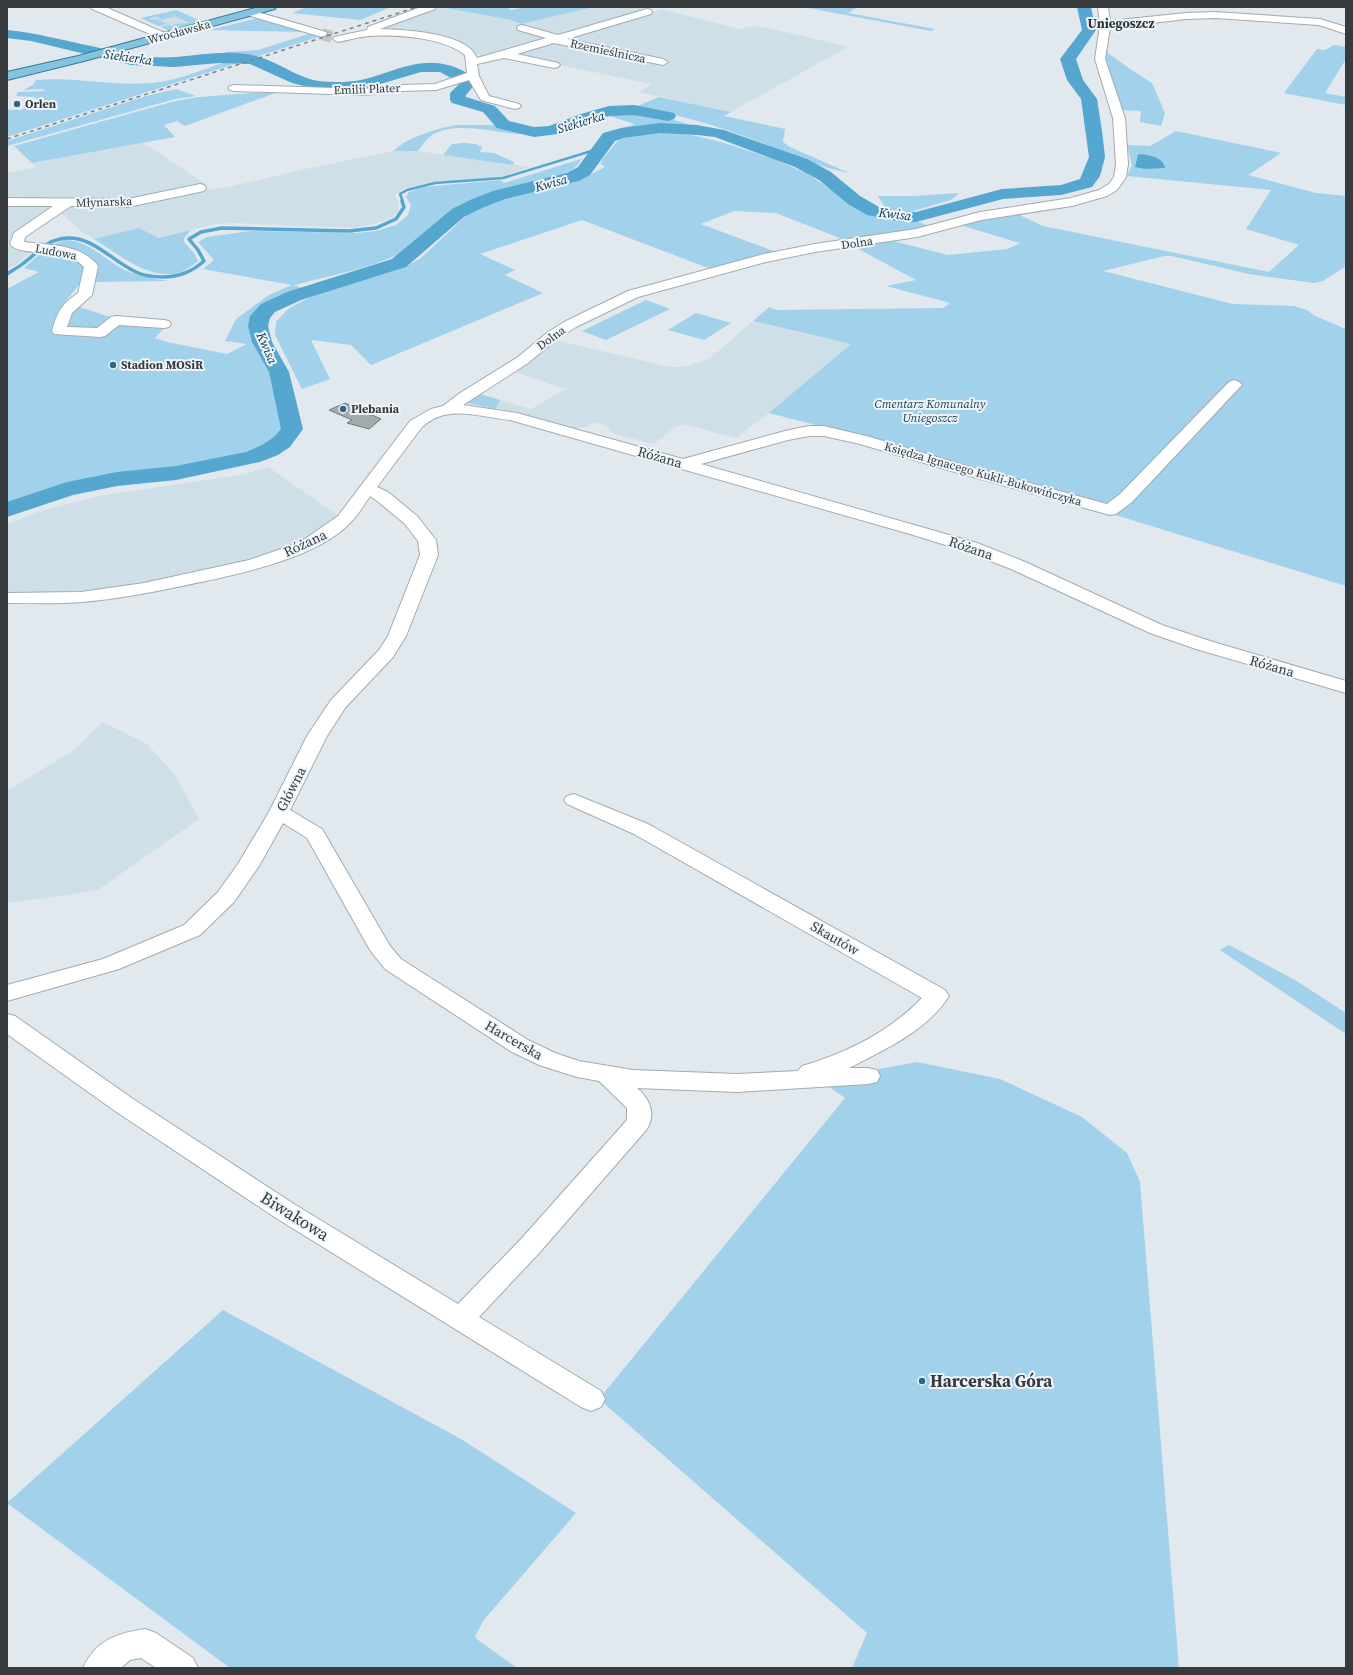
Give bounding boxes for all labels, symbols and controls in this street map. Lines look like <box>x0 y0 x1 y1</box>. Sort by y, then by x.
district label: Uniegoszcz <box>1088 15 1154 32</box>
street label: Wrocławska <box>146 16 213 48</box>
street label: Rzemieślnicza <box>569 35 648 67</box>
water label: Siekierka <box>103 45 153 69</box>
street label: Emilii Plater <box>333 80 401 98</box>
place label: Orlen <box>25 96 57 112</box>
marker: Orlen <box>12 99 22 109</box>
water label: Siekierka <box>555 107 607 137</box>
water label: Kwisa <box>532 170 569 196</box>
street label: Młynarska <box>76 193 133 211</box>
water label: Kwisa <box>877 203 913 224</box>
street label: Dolna <box>840 233 875 253</box>
street label: Ludowa <box>34 240 79 264</box>
street label: Dolna <box>533 322 569 354</box>
water label: Kwisa <box>252 329 282 367</box>
place label: Stadion MOSiR <box>121 357 204 373</box>
marker: Stadion MOSiR <box>108 360 118 370</box>
park label: Cmentarz Komunalny Uniegoszcz <box>875 396 986 426</box>
place label: Plebania <box>351 401 400 417</box>
marker: Plebania <box>338 404 348 414</box>
street label: Księdza Ignacego Kukli-Bukowińczyka <box>882 438 1084 510</box>
street label: Różana <box>635 441 686 473</box>
street label: Różana <box>280 524 331 562</box>
street label: Różana <box>946 531 997 565</box>
street label: Różana <box>1247 650 1298 682</box>
street label: Główna <box>271 762 311 815</box>
street label: Skautów <box>807 916 863 960</box>
street label: Harcerska <box>481 1015 547 1065</box>
street label: Biwakowa <box>256 1186 334 1247</box>
place label: Harcerska Góra <box>930 1369 1053 1393</box>
marker: Harcerska Góra <box>917 1376 927 1386</box>

